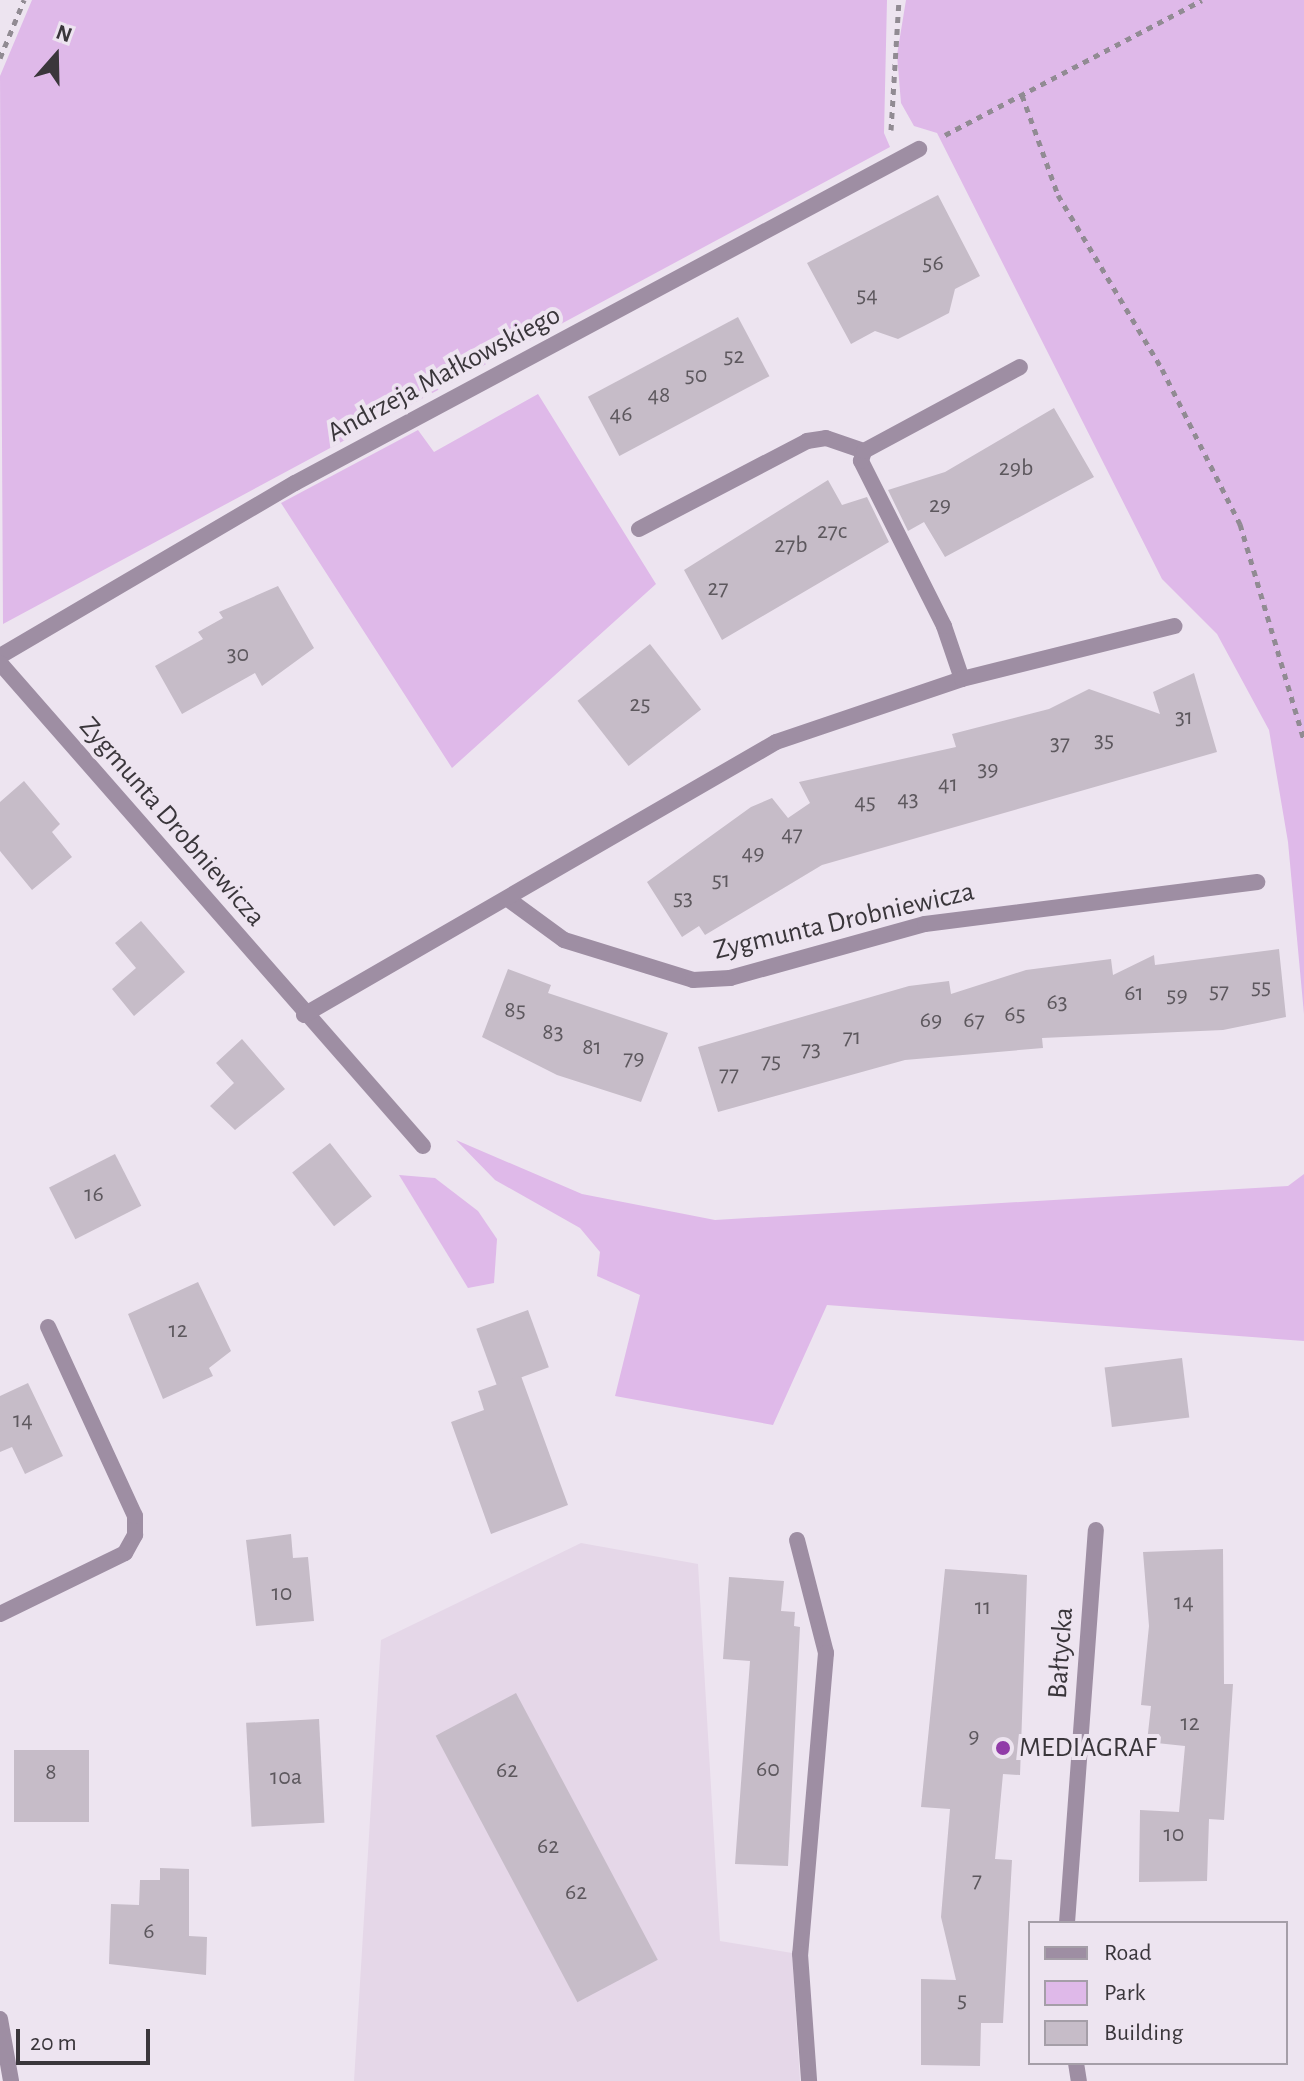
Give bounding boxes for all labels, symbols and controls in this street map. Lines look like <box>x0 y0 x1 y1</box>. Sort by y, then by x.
north arrow <box>16 16 96 96</box>
text: N <box>53 20 75 46</box>
house number: 56 <box>922 250 944 278</box>
house number: 54 <box>856 282 878 310</box>
street label: Andrzeja Małkowskiego <box>322 298 566 450</box>
house number: 52 <box>724 343 744 371</box>
house number: 50 <box>685 362 707 390</box>
house number: 48 <box>648 382 670 410</box>
house number: 46 <box>610 401 632 429</box>
house number: 29b <box>999 455 1033 483</box>
house number: 29 <box>929 492 951 520</box>
house number: 27c <box>817 518 847 546</box>
house number: 27b <box>774 532 808 560</box>
house number: 27 <box>708 575 728 603</box>
house number: 30 <box>227 641 249 669</box>
house number: 25 <box>630 691 650 719</box>
house number: 31 <box>1175 704 1193 732</box>
street label: Zygmunta Drobniewicza <box>72 710 272 934</box>
house number: 35 <box>1094 727 1114 755</box>
house number: 37 <box>1050 730 1070 758</box>
house number: 39 <box>977 756 999 784</box>
house number: 41 <box>938 771 958 799</box>
house number: 43 <box>897 786 919 814</box>
house number: 45 <box>854 789 876 817</box>
house number: 47 <box>781 821 803 849</box>
house number: 49 <box>742 840 764 868</box>
house number: 51 <box>712 867 730 895</box>
street label: Zygmunta Drobniewicza <box>710 875 978 967</box>
house number: 53 <box>673 885 693 913</box>
house number: 55 <box>1251 974 1271 1002</box>
house number: 57 <box>1209 978 1229 1006</box>
house number: 61 <box>1124 980 1144 1008</box>
house number: 59 <box>1166 982 1188 1010</box>
house number: 63 <box>1046 989 1068 1017</box>
house number: 85 <box>504 997 526 1025</box>
house number: 65 <box>1004 1001 1026 1029</box>
house number: 69 <box>920 1007 942 1035</box>
house number: 67 <box>963 1007 985 1035</box>
house number: 83 <box>542 1019 564 1047</box>
house number: 71 <box>843 1024 861 1052</box>
house number: 81 <box>582 1034 602 1062</box>
house number: 73 <box>801 1036 821 1064</box>
house number: 79 <box>623 1045 645 1073</box>
house number: 75 <box>761 1048 781 1076</box>
house number: 77 <box>719 1061 739 1089</box>
house number: 16 <box>84 1181 104 1209</box>
house number: 12 <box>168 1317 188 1345</box>
house number: 14 <box>13 1407 33 1435</box>
house number: 10 <box>272 1580 292 1608</box>
house number: 14 <box>1174 1589 1194 1617</box>
house number: 11 <box>975 1594 991 1622</box>
street label: Bałtycka <box>1041 1606 1081 1700</box>
house number: 12 <box>1180 1710 1200 1738</box>
house number: 9 <box>968 1723 980 1751</box>
place label: MEDIAGRAF <box>1019 1731 1157 1765</box>
marker: MEDIAGRAF <box>994 1739 1012 1757</box>
house number: 60 <box>756 1756 780 1784</box>
house number: 62 <box>496 1757 518 1785</box>
house number: 8 <box>45 1759 57 1787</box>
house number: 10a <box>270 1764 302 1792</box>
house number: 10 <box>1164 1821 1184 1849</box>
house number: 62 <box>537 1833 559 1861</box>
house number: 7 <box>972 1867 982 1895</box>
house number: 62 <box>565 1879 587 1907</box>
house number: 6 <box>143 1918 155 1946</box>
legend <box>1028 1921 1288 2065</box>
text: Road <box>1104 1941 1152 1965</box>
text: Park <box>1104 1981 1145 2005</box>
house number: 5 <box>957 1987 967 2015</box>
scale bar <box>20 2013 154 2063</box>
text: Building <box>1104 2021 1183 2045</box>
text: 20 m <box>30 2031 77 2055</box>

